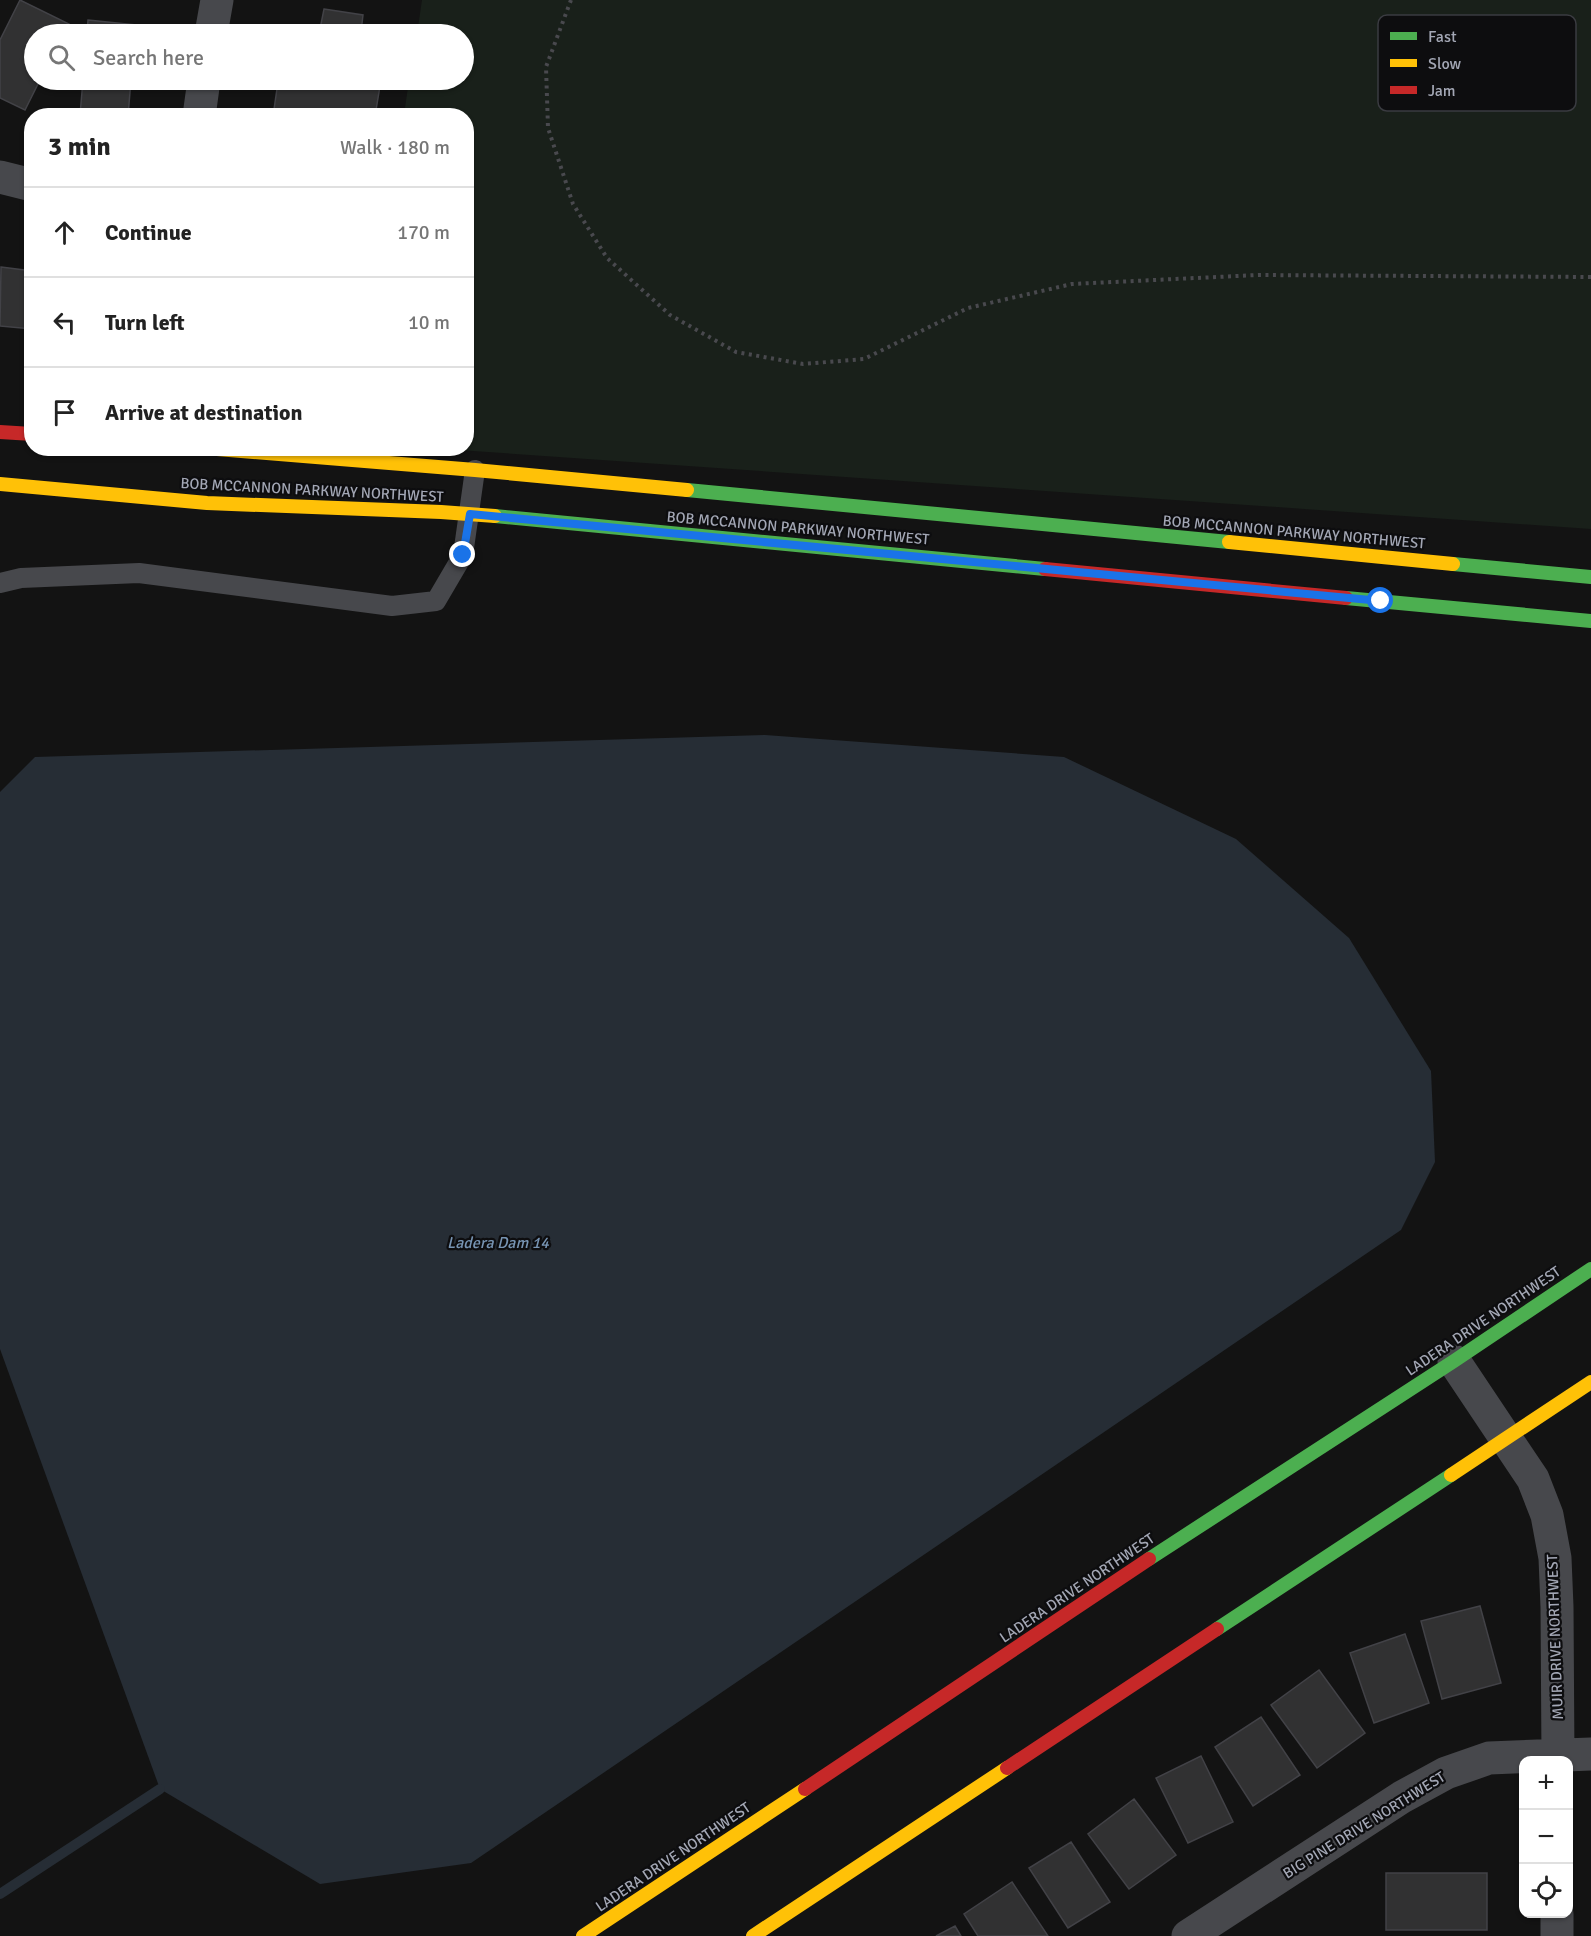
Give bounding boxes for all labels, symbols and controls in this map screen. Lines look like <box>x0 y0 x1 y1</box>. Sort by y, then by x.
legend <box>1378 15 1576 111</box>
search box <box>24 24 474 90</box>
text: Fast <box>1428 27 1457 47</box>
icon: search <box>45 41 78 74</box>
text: Search here <box>93 44 204 71</box>
text: Slow <box>1428 54 1462 74</box>
text: Jam <box>1428 81 1456 101</box>
text: 3 min <box>48 131 111 163</box>
text: Walk · 180 m <box>340 135 450 160</box>
icon: ahead <box>48 216 81 249</box>
text: Continue <box>105 219 192 246</box>
text: 170 m <box>397 220 450 245</box>
icon: left <box>48 306 81 339</box>
text: Turn left <box>105 309 185 336</box>
text: 10 m <box>408 310 450 335</box>
icon: arrive <box>48 396 81 429</box>
text: Arrive at destination <box>105 399 302 426</box>
street label: BOB MCCANNON PARKWAY NORTHWEST <box>180 474 445 506</box>
street label: BOB MCCANNON PARKWAY NORTHWEST <box>666 508 931 549</box>
street label: BOB MCCANNON PARKWAY NORTHWEST <box>1162 512 1427 553</box>
route end <box>449 541 475 567</box>
route start <box>1367 587 1393 613</box>
water label: Ladera Dam 14 <box>447 1233 549 1253</box>
street label: LADERA DRIVE NORTHWEST <box>1402 1262 1564 1380</box>
street label: LADERA DRIVE NORTHWEST <box>996 1529 1158 1647</box>
street label: MUIR DRIVE NORTHWEST <box>1543 1553 1567 1720</box>
map controls <box>1519 1756 1573 1918</box>
button: + <box>1519 1756 1573 1810</box>
street label: BIG PINE DRIVE NORTHWEST <box>1280 1767 1449 1882</box>
street label: LADERA DRIVE NORTHWEST <box>592 1798 754 1916</box>
button: − <box>1519 1810 1573 1864</box>
button: locate <box>1519 1864 1573 1918</box>

